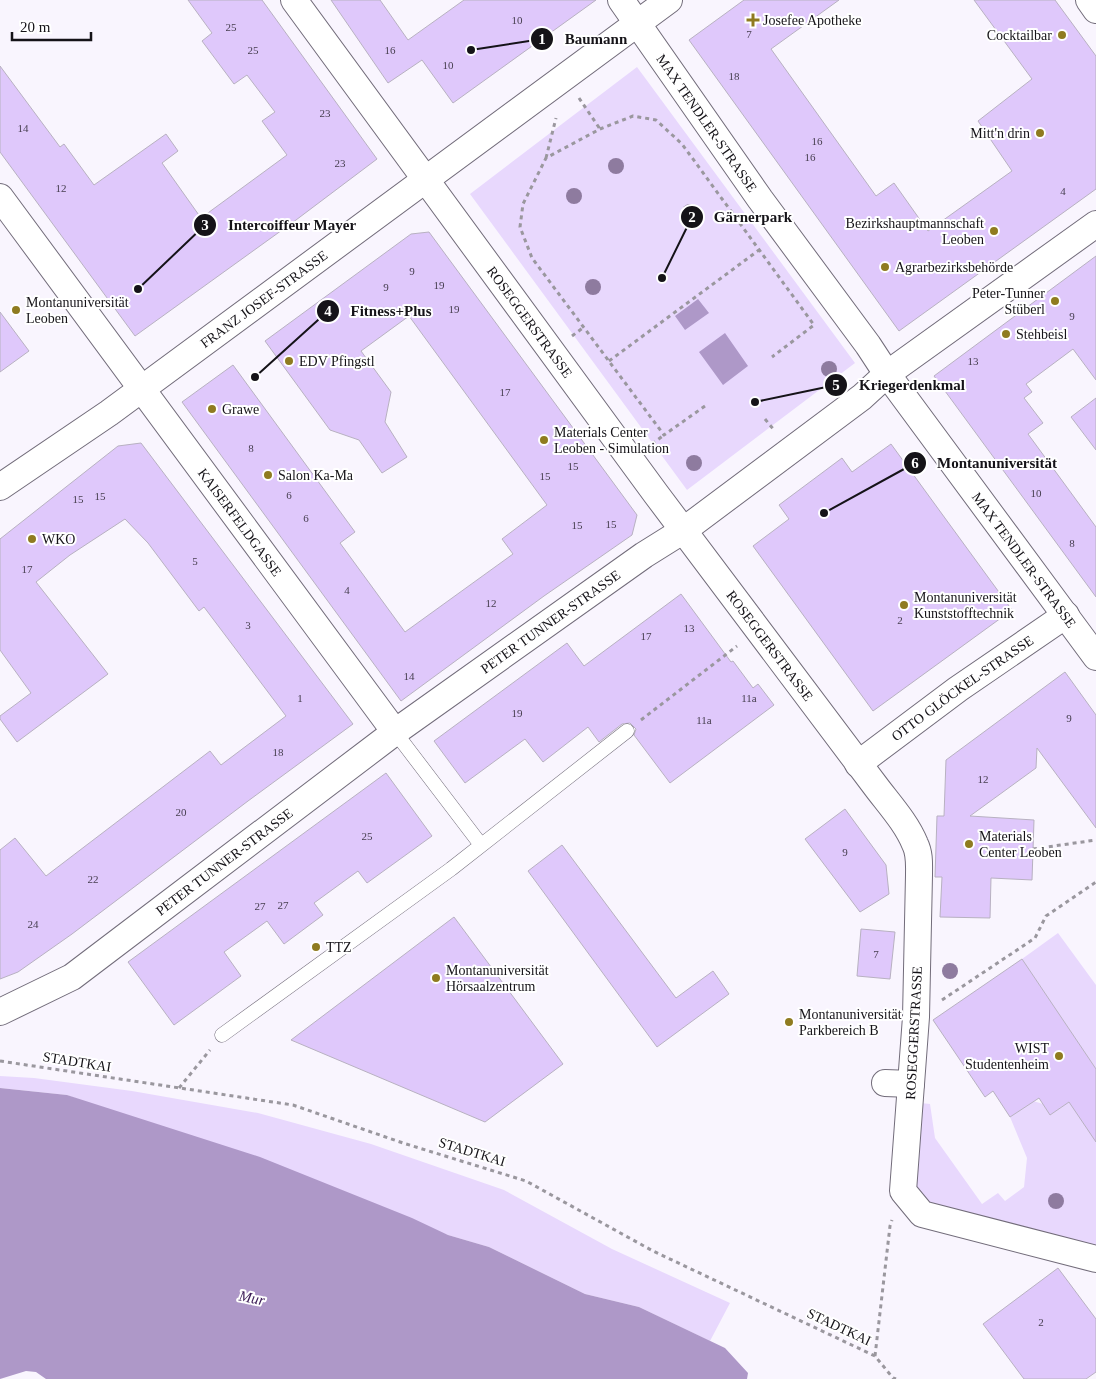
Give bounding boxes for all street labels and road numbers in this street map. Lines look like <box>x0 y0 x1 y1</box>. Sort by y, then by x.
street label: MAX TENDLER-STRASSE <box>654 51 760 195</box>
street label: FRANZ JOSEF-STRASSE <box>197 247 330 351</box>
street label: ROSEGGERSTRASSE <box>484 263 575 380</box>
street label: KAISERFELDGASSE <box>195 465 285 579</box>
street label: MAX TENDLER-STRASSE <box>969 489 1079 630</box>
street label: PETER TUNNER-STRASSE <box>478 567 623 676</box>
street label: ROSEGGERSTRASSE <box>724 587 816 704</box>
street label: OTTO GLÖCKEL-STRASSE <box>888 632 1036 744</box>
street label: PETER TUNNER-STRASSE <box>153 805 295 918</box>
street label: ROSEGGERSTRASSE <box>903 966 925 1100</box>
street label: STADTKAI <box>42 1049 113 1075</box>
street label: STADTKAI <box>437 1135 507 1169</box>
street label: STADTKAI <box>805 1306 874 1348</box>

